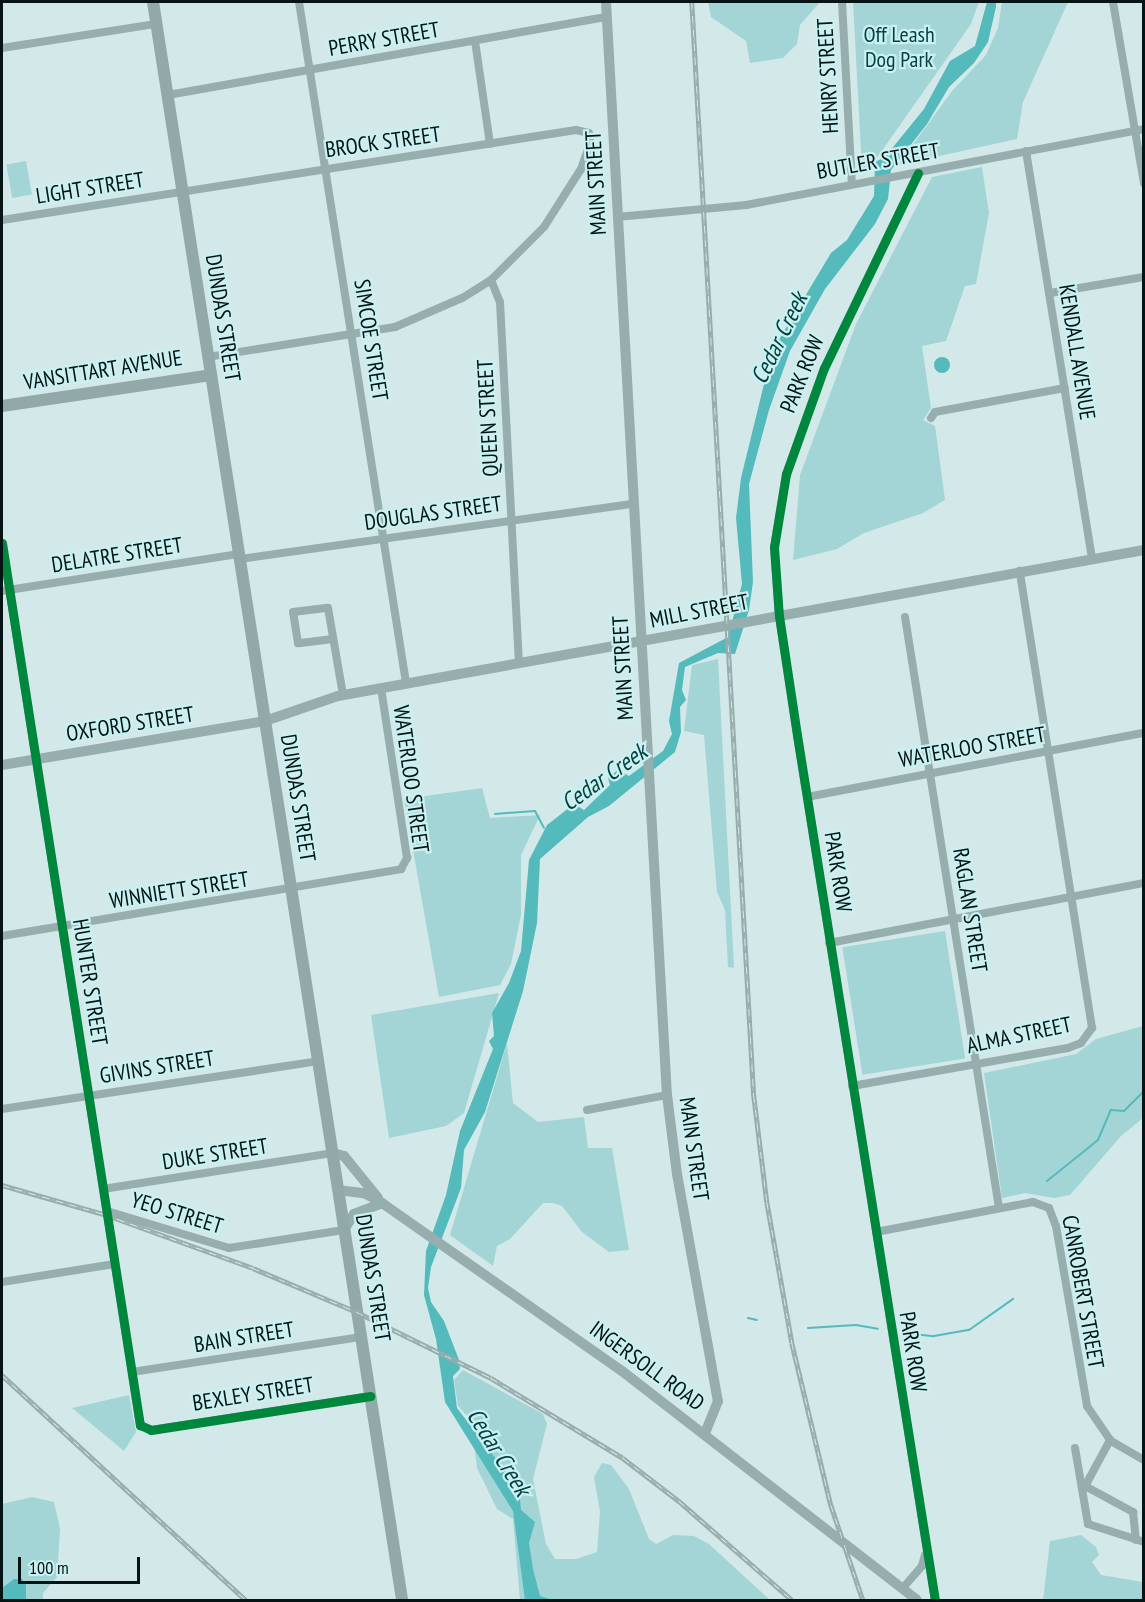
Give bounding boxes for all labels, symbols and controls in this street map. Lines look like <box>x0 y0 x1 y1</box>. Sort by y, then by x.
street label: PERRY STREET <box>326 16 442 62</box>
street label: HENRY STREET <box>812 17 844 135</box>
park label: Off Leash Dog Park <box>863 21 935 72</box>
street label: BROCK STREET <box>323 121 443 163</box>
street label: MAIN STREET <box>580 130 612 236</box>
street label: BUTLER STREET <box>815 137 941 185</box>
street label: LIGHT STREET <box>34 166 146 210</box>
street label: DUNDAS STREET <box>200 252 246 384</box>
street label: SIMCOE STREET <box>348 277 394 403</box>
street label: KENDALL AVENUE <box>1053 282 1101 422</box>
water label: Cedar Creek <box>745 288 813 388</box>
street label: PARK ROW <box>774 331 830 417</box>
street label: VANSITTART AVENUE <box>21 344 185 396</box>
street label: QUEEN STREET <box>472 359 504 477</box>
street label: DOUGLAS STREET <box>363 490 503 536</box>
street label: DELATRE STREET <box>50 532 184 578</box>
street label: MILL STREET <box>647 588 751 634</box>
street label: MAIN STREET <box>607 615 639 721</box>
street label: OXFORD STREET <box>64 701 196 747</box>
street label: WATERLOO STREET <box>388 704 434 854</box>
street label: WATERLOO STREET <box>897 721 1047 773</box>
street label: DUNDAS STREET <box>275 732 321 864</box>
water label: Cedar Creek <box>556 737 652 817</box>
street label: PARK ROW <box>819 830 857 914</box>
street label: RAGLAN STREET <box>947 846 993 974</box>
street label: WINNIETT STREET <box>107 866 251 914</box>
street label: HUNTER STREET <box>67 917 113 1047</box>
street label: ALMA STREET <box>964 1011 1074 1059</box>
street label: GIVINS STREET <box>98 1045 216 1089</box>
street label: MAIN STREET <box>674 1095 714 1203</box>
street label: DUKE STREET <box>160 1133 270 1175</box>
street label: YEO STREET <box>128 1187 226 1239</box>
street label: DUNDAS STREET <box>350 1212 396 1344</box>
street label: CANROBERT STREET <box>1056 1213 1110 1371</box>
street label: PARK ROW <box>894 1310 932 1394</box>
street label: INGERSOLL ROAD <box>584 1315 710 1417</box>
street label: BAIN STREET <box>192 1316 296 1358</box>
street label: BEXLEY STREET <box>190 1371 316 1417</box>
water label: Cedar Creek <box>461 1403 537 1501</box>
scale bar <box>21 1545 142 1583</box>
text: 100 m <box>29 1556 69 1579</box>

